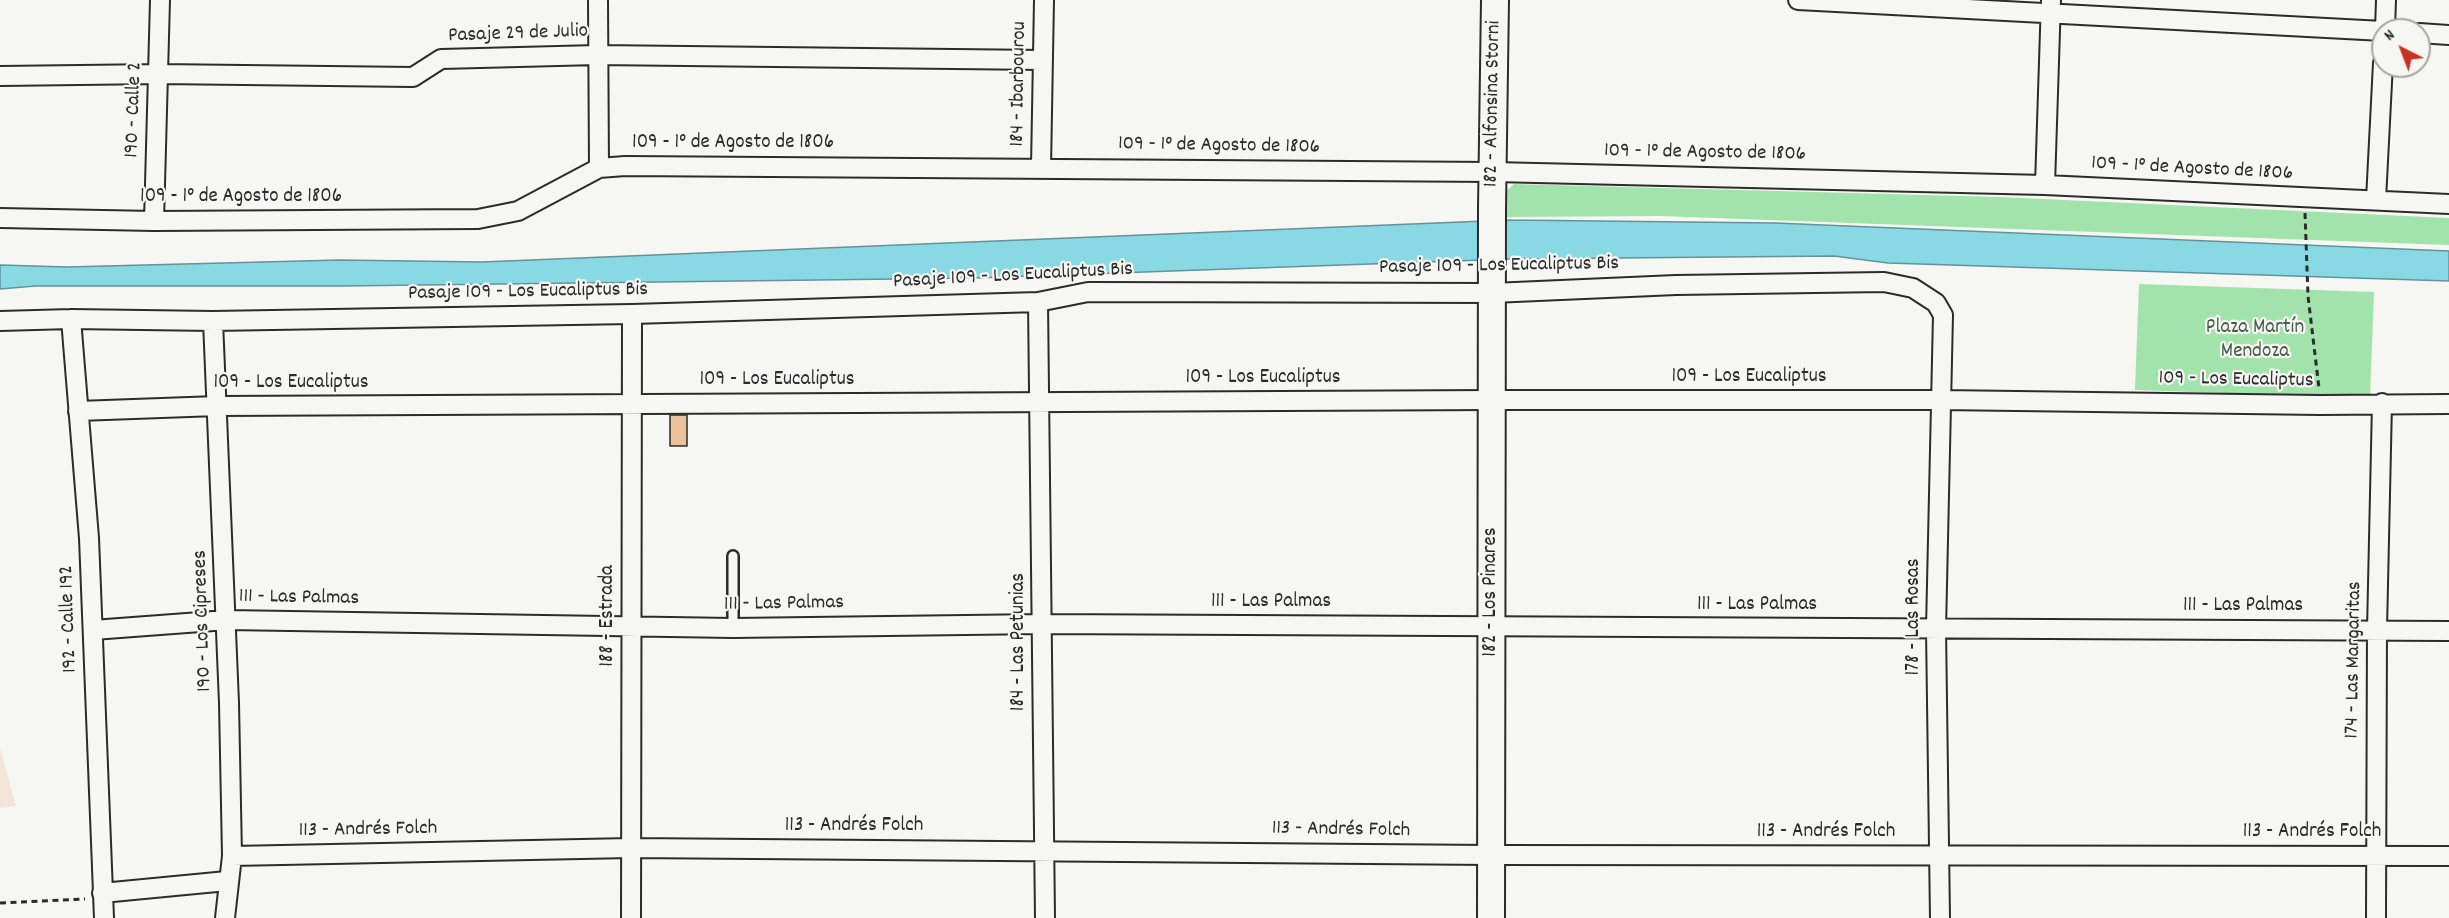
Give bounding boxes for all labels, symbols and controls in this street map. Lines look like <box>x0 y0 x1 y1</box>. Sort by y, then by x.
north arrow <box>2371 18 2431 78</box>
street label: Pasaje 29 de Julio <box>448 20 588 50</box>
street label: 182 - Alfonsina Storni <box>1480 20 1508 188</box>
street label: 184 - Ibarbourou <box>1006 21 1034 147</box>
text: N <box>2379 25 2401 47</box>
street label: 190 - Calle 2 <box>121 62 149 158</box>
street label: 109 - 1° de Agosto de 1806 <box>632 131 834 157</box>
street label: 109 - 1° de Agosto de 1806 <box>1118 133 1320 161</box>
street label: 109 - 1° de Agosto de 1806 <box>1604 140 1806 168</box>
street label: 109 - 1° de Agosto de 1806 <box>2091 152 2293 188</box>
street label: 109 - 1° de Agosto de 1806 <box>140 185 342 211</box>
street label: Pasaje 109 - Los Eucaliptus Bis <box>1379 252 1619 282</box>
street label: Pasaje 109 - Los Eucaliptus Bis <box>892 258 1134 296</box>
street label: Pasaje 109 - Los Eucaliptus Bis <box>408 278 648 308</box>
park label: Plaza Martín Mendoza <box>2206 316 2304 366</box>
street label: 109 - Los Eucaliptus <box>1671 365 1827 391</box>
street label: 109 - Los Eucaliptus <box>1185 366 1341 392</box>
street label: 109 - Los Eucaliptus <box>2158 367 2314 395</box>
street label: 109 - Los Eucaliptus <box>699 368 855 394</box>
street label: 109 - Los Eucaliptus <box>213 371 369 397</box>
street label: 182 - Los Pinares <box>1479 527 1505 657</box>
street label: 190 - Los Cipreses <box>189 550 219 692</box>
street label: 178 - Las Rosas <box>1902 558 1928 676</box>
street label: 192 - Calle 192 <box>56 565 84 673</box>
street label: 188 - Estrada <box>596 565 622 667</box>
street label: 184 - Las Petunias <box>1007 573 1033 711</box>
street label: 174 - Las Margaritas <box>2341 581 2369 739</box>
street label: 111 - Las Palmas <box>239 585 359 613</box>
street label: 111 - Las Palmas <box>1211 590 1331 616</box>
street label: 111 - Las Palmas <box>724 591 844 619</box>
street label: 111 - Las Palmas <box>1697 593 1817 619</box>
street label: 111 - Las Palmas <box>2183 594 2303 620</box>
street label: 113 - Andrés Folch <box>785 814 923 840</box>
street label: 113 - Andrés Folch <box>298 817 438 845</box>
street label: 113 - Andrés Folch <box>1271 817 1411 845</box>
street label: 113 - Andrés Folch <box>1757 820 1895 846</box>
street label: 113 - Andrés Folch <box>2243 820 2381 846</box>

